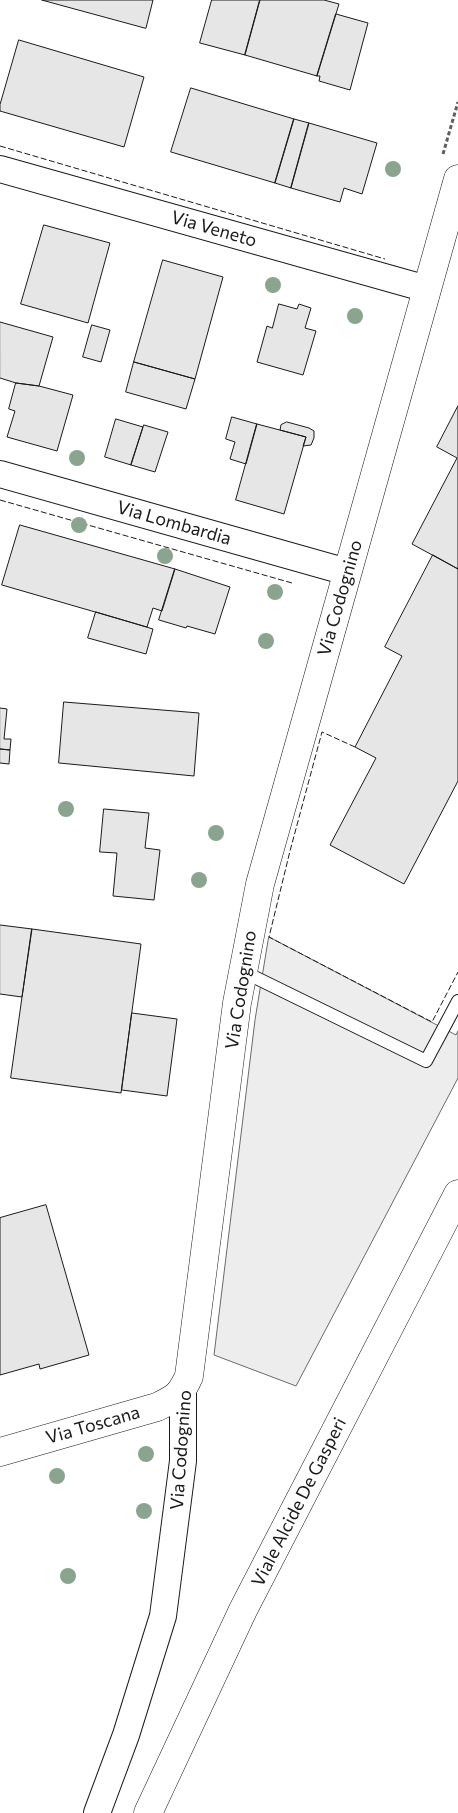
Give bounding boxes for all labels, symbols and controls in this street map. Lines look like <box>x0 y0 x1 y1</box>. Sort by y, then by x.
street label: Via Veneto <box>169 206 259 252</box>
street label: Via Lombardia <box>114 496 234 550</box>
street label: Via Codognino <box>313 537 367 659</box>
street label: Via Codognino <box>221 929 261 1051</box>
street label: Via Codognino <box>166 1389 196 1511</box>
street label: Via Toscana <box>43 1401 143 1449</box>
street label: Viale Alcide De Gasperi <box>247 1414 351 1590</box>

